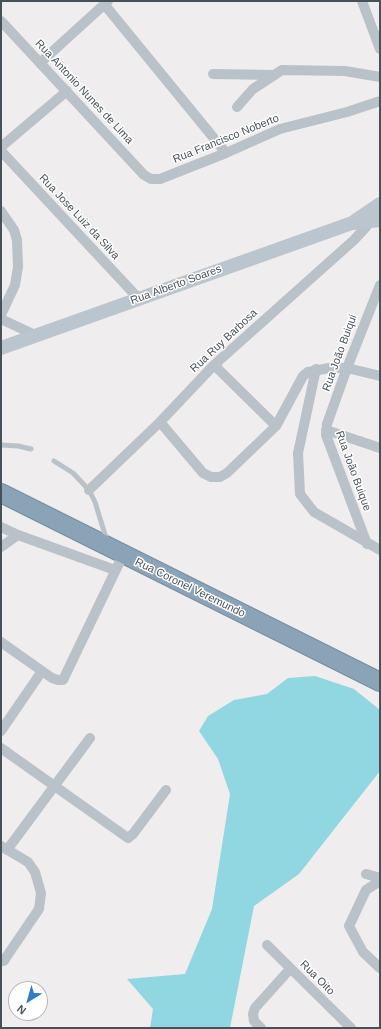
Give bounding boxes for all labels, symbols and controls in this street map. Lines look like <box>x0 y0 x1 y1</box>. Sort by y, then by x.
street label: Rua Antonio Nunes de Lima <box>32 37 136 147</box>
street label: Rua Francisco Noberto <box>171 112 281 166</box>
street label: Rua Jose Luiz da Silva <box>36 172 122 262</box>
street label: Rua Alberto Soares <box>129 262 223 308</box>
street label: Rua Ruy Barbosa <box>188 307 260 375</box>
street label: Rua João Buiqui <box>320 313 360 393</box>
street label: Rua João Buique <box>332 429 374 513</box>
street label: Rua Coronel Veremundo <box>133 556 247 620</box>
street label: Rua Oito <box>297 958 337 998</box>
north arrow <box>8 981 48 1021</box>
text: N <box>15 1003 28 1017</box>

